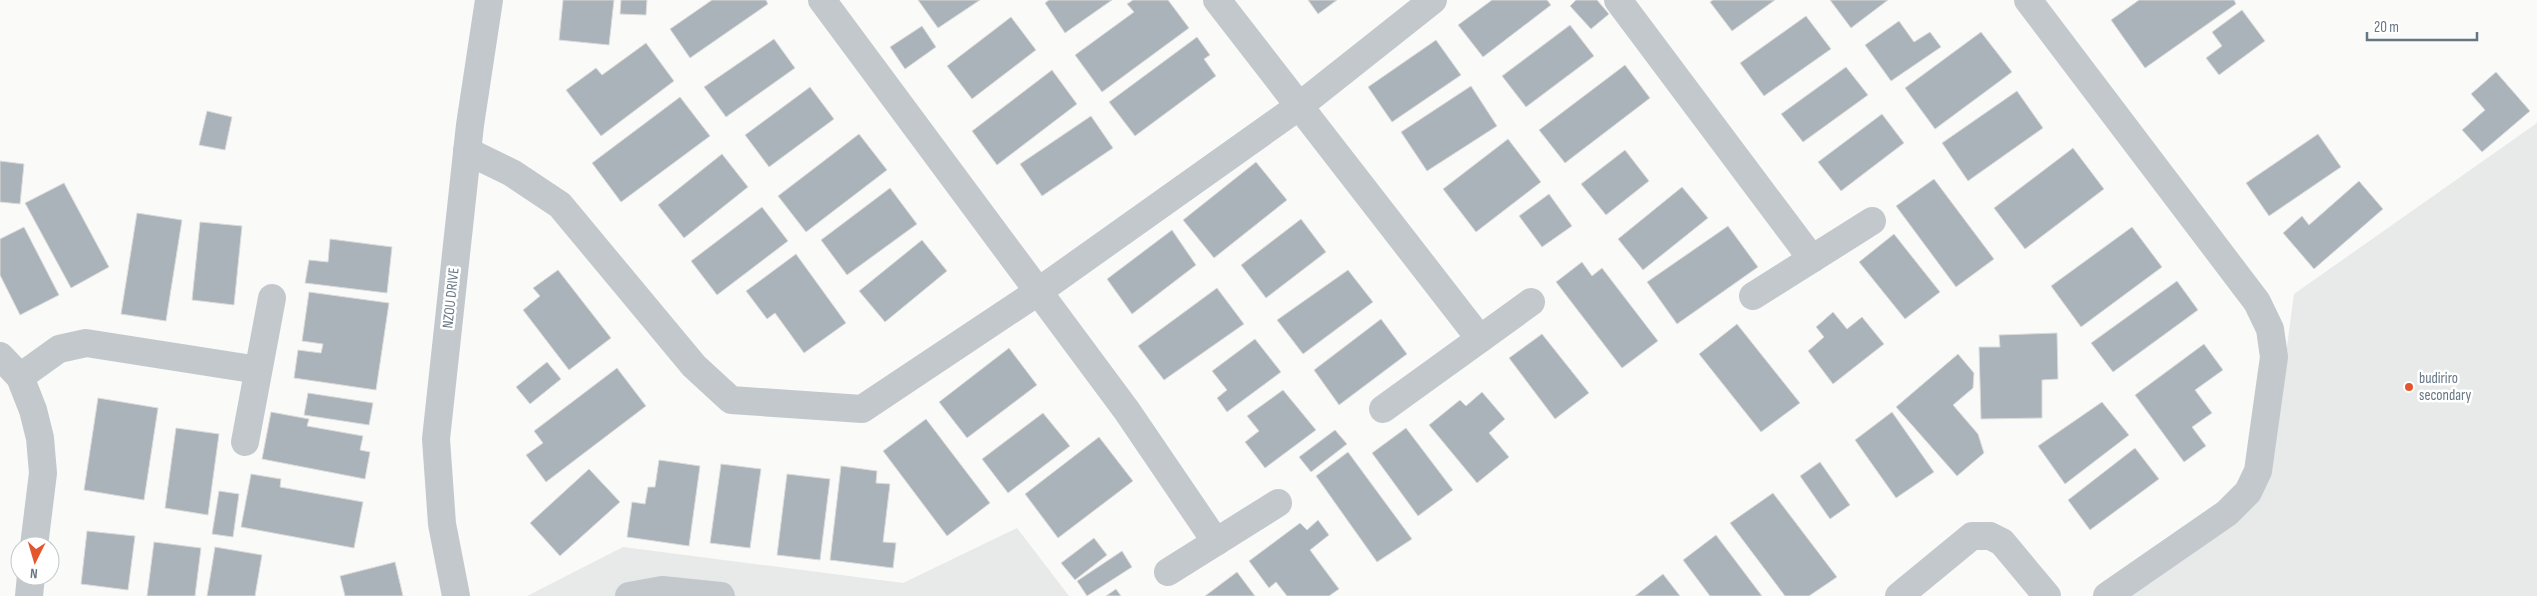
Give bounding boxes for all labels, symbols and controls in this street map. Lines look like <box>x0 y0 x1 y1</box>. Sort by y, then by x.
scale bar <box>2367 10 2477 42</box>
text: 20 m <box>2374 18 2399 37</box>
street label: NZOU DRIVE <box>438 267 464 329</box>
place label: budiriro secondary <box>2419 369 2471 405</box>
marker: budiriro secondary <box>2403 381 2415 393</box>
north arrow <box>10 536 60 586</box>
text: N <box>29 565 38 582</box>

